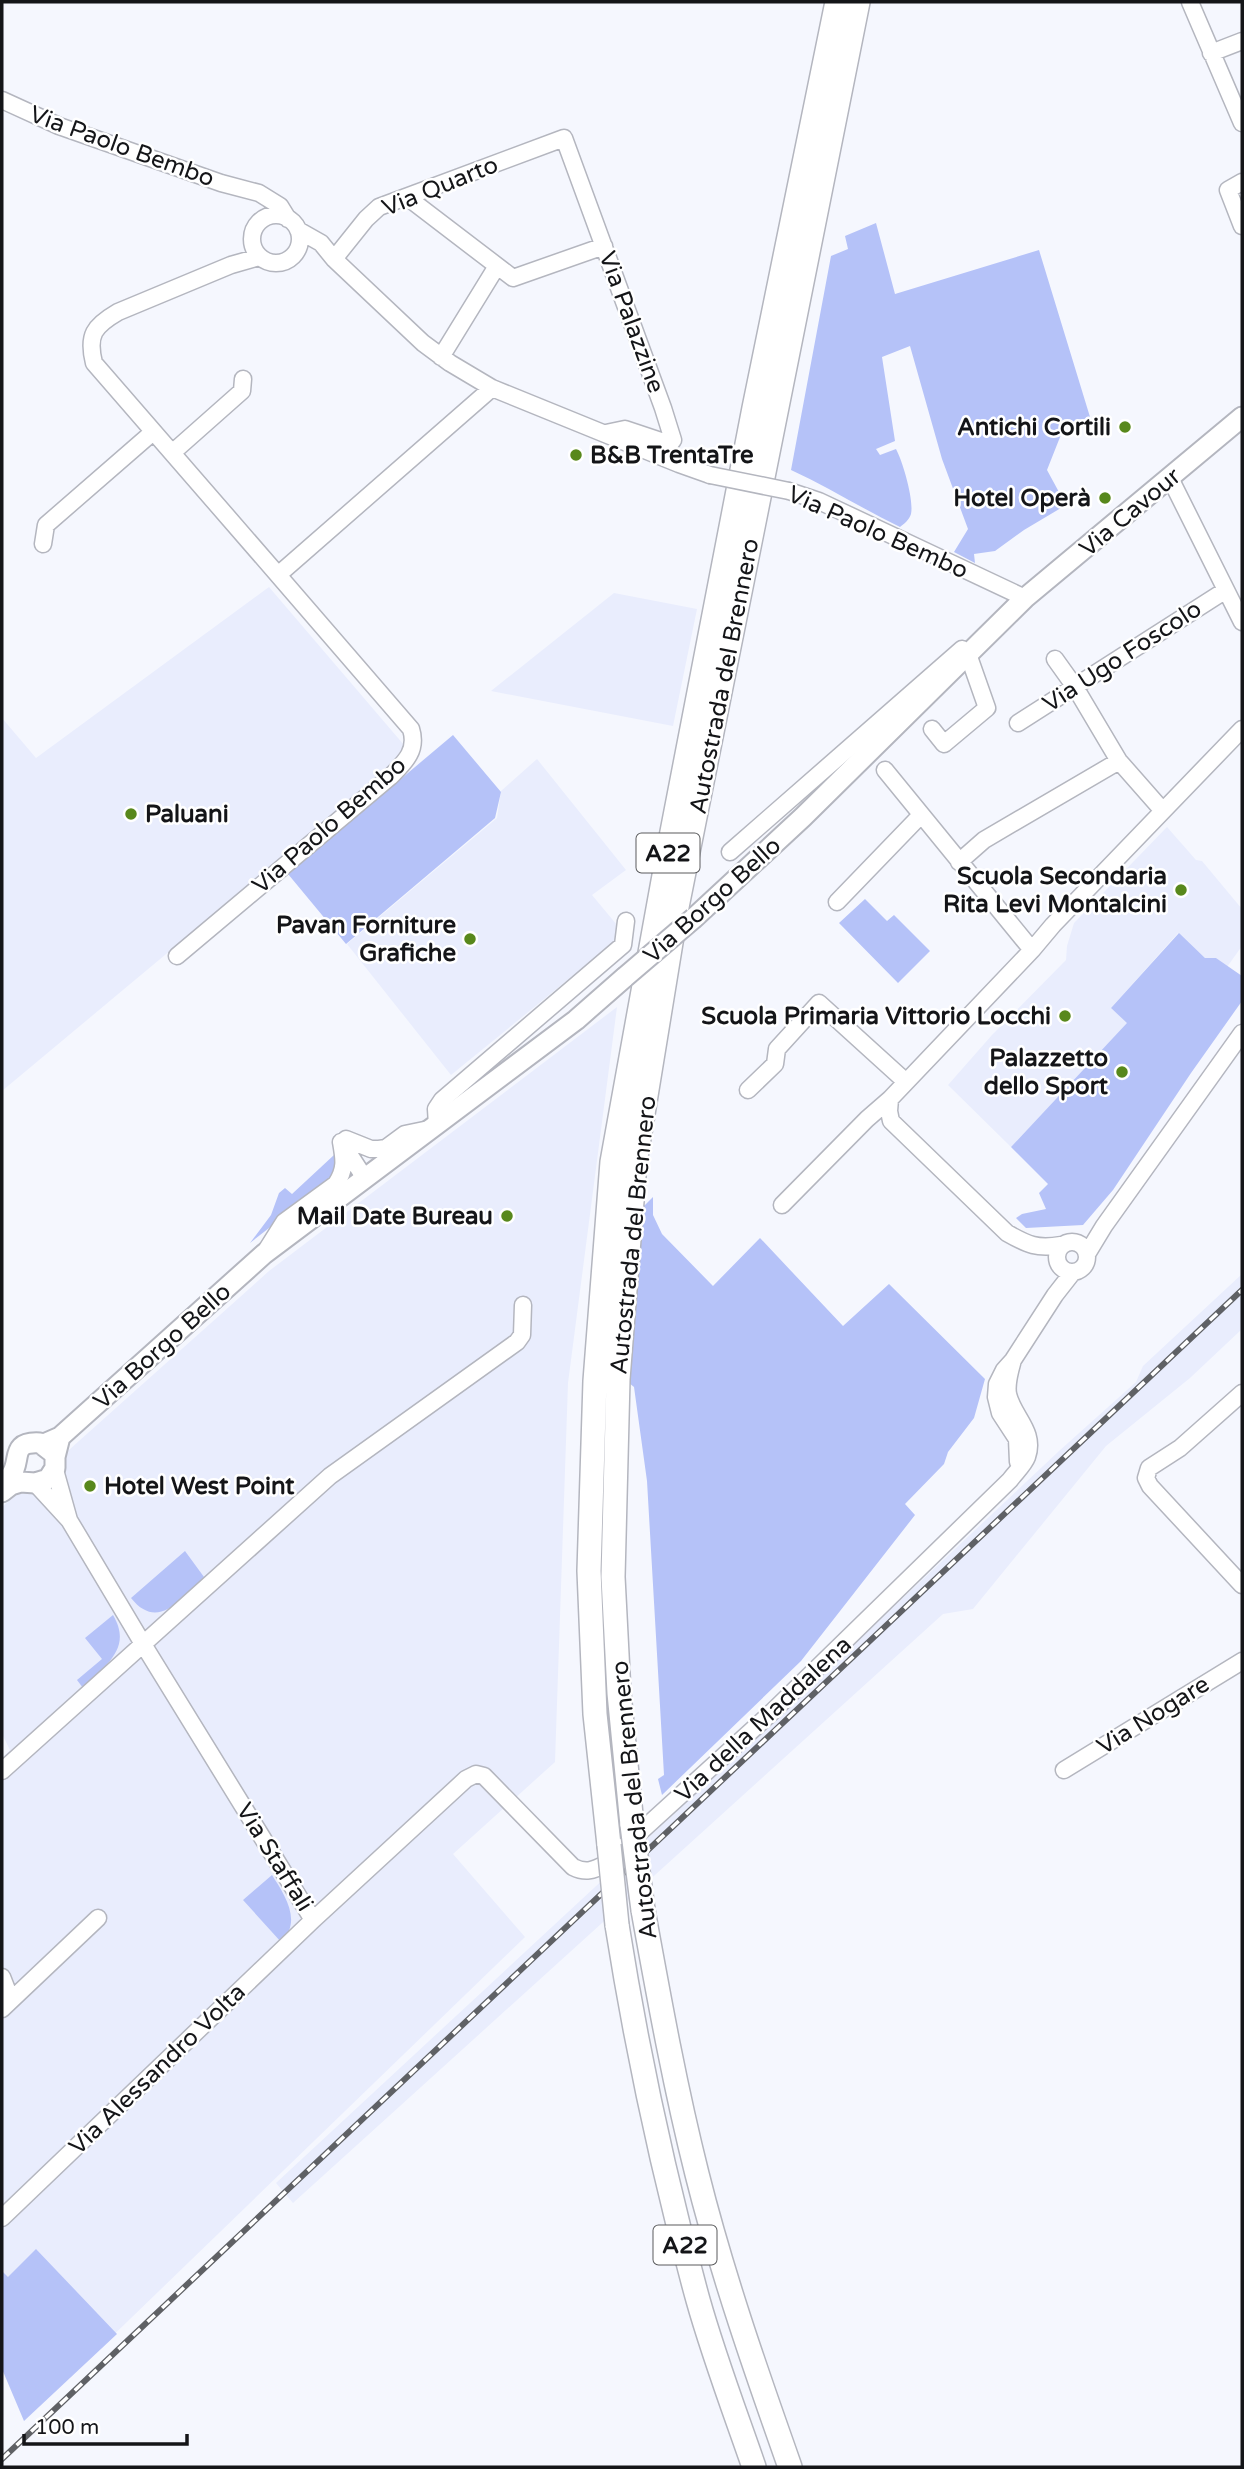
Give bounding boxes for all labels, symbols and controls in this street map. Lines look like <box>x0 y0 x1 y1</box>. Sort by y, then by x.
street label: Via Paolo Bembo <box>26 100 218 193</box>
street label: Via Quarto <box>378 150 502 223</box>
street label: Via Palazzine <box>592 247 671 397</box>
place label: Antichi Cortili <box>957 413 1111 442</box>
marker: Antichi Cortili <box>1117 419 1133 435</box>
place label: B&B TrentaTre <box>590 441 754 470</box>
marker: B&B TrentaTre <box>568 447 584 463</box>
street label: Via Cavour <box>1074 461 1187 563</box>
street label: Via Paolo Bembo <box>783 480 972 585</box>
place label: Hotel Operà <box>953 484 1091 513</box>
marker: Hotel Operà <box>1097 490 1113 506</box>
street label: Autostrada del Brennero <box>684 536 765 816</box>
street label: Via Ugo Foscolo <box>1037 594 1207 719</box>
street label: Via Paolo Bembo <box>246 751 412 900</box>
place label: Paluani <box>145 800 229 829</box>
marker: Paluani <box>123 806 139 822</box>
street label: Via Borgo Bello <box>638 831 787 970</box>
road number: A22 <box>636 834 700 873</box>
place label: Scuola Secondaria Rita Levi Montalcini <box>943 862 1167 919</box>
marker: Scuola Secondaria Rita Levi Montalcini <box>1173 882 1189 898</box>
place label: Pavan Forniture Grafiche <box>276 911 456 968</box>
marker: Pavan Forniture Grafiche <box>462 931 478 947</box>
place label: Scuola Primaria Vittorio Locchi <box>701 1002 1051 1031</box>
marker: Scuola Primaria Vittorio Locchi <box>1057 1008 1073 1024</box>
place label: Palazzetto dello Sport <box>984 1044 1109 1101</box>
marker: Palazzetto dello Sport <box>1114 1064 1130 1080</box>
street label: Autostrada del Brennero <box>604 1094 663 1376</box>
place label: Mail Date Bureau <box>297 1202 493 1231</box>
marker: Mail Date Bureau <box>499 1208 515 1224</box>
street label: Via Borgo Bello <box>88 1277 237 1416</box>
place label: Hotel West Point <box>104 1472 295 1501</box>
marker: Hotel West Point <box>82 1478 98 1494</box>
street label: Via della Maddalena <box>669 1630 858 1809</box>
street label: Autostrada del Brennero <box>605 1659 664 1941</box>
street label: Via Nogare <box>1092 1670 1215 1761</box>
street label: Via Staffali <box>230 1798 319 1917</box>
street label: Via Alessandro Volta <box>63 1978 252 2161</box>
road number: A22 <box>654 2226 716 2264</box>
scale bar <box>24 2402 187 2446</box>
text: 100 m <box>35 2415 99 2440</box>

